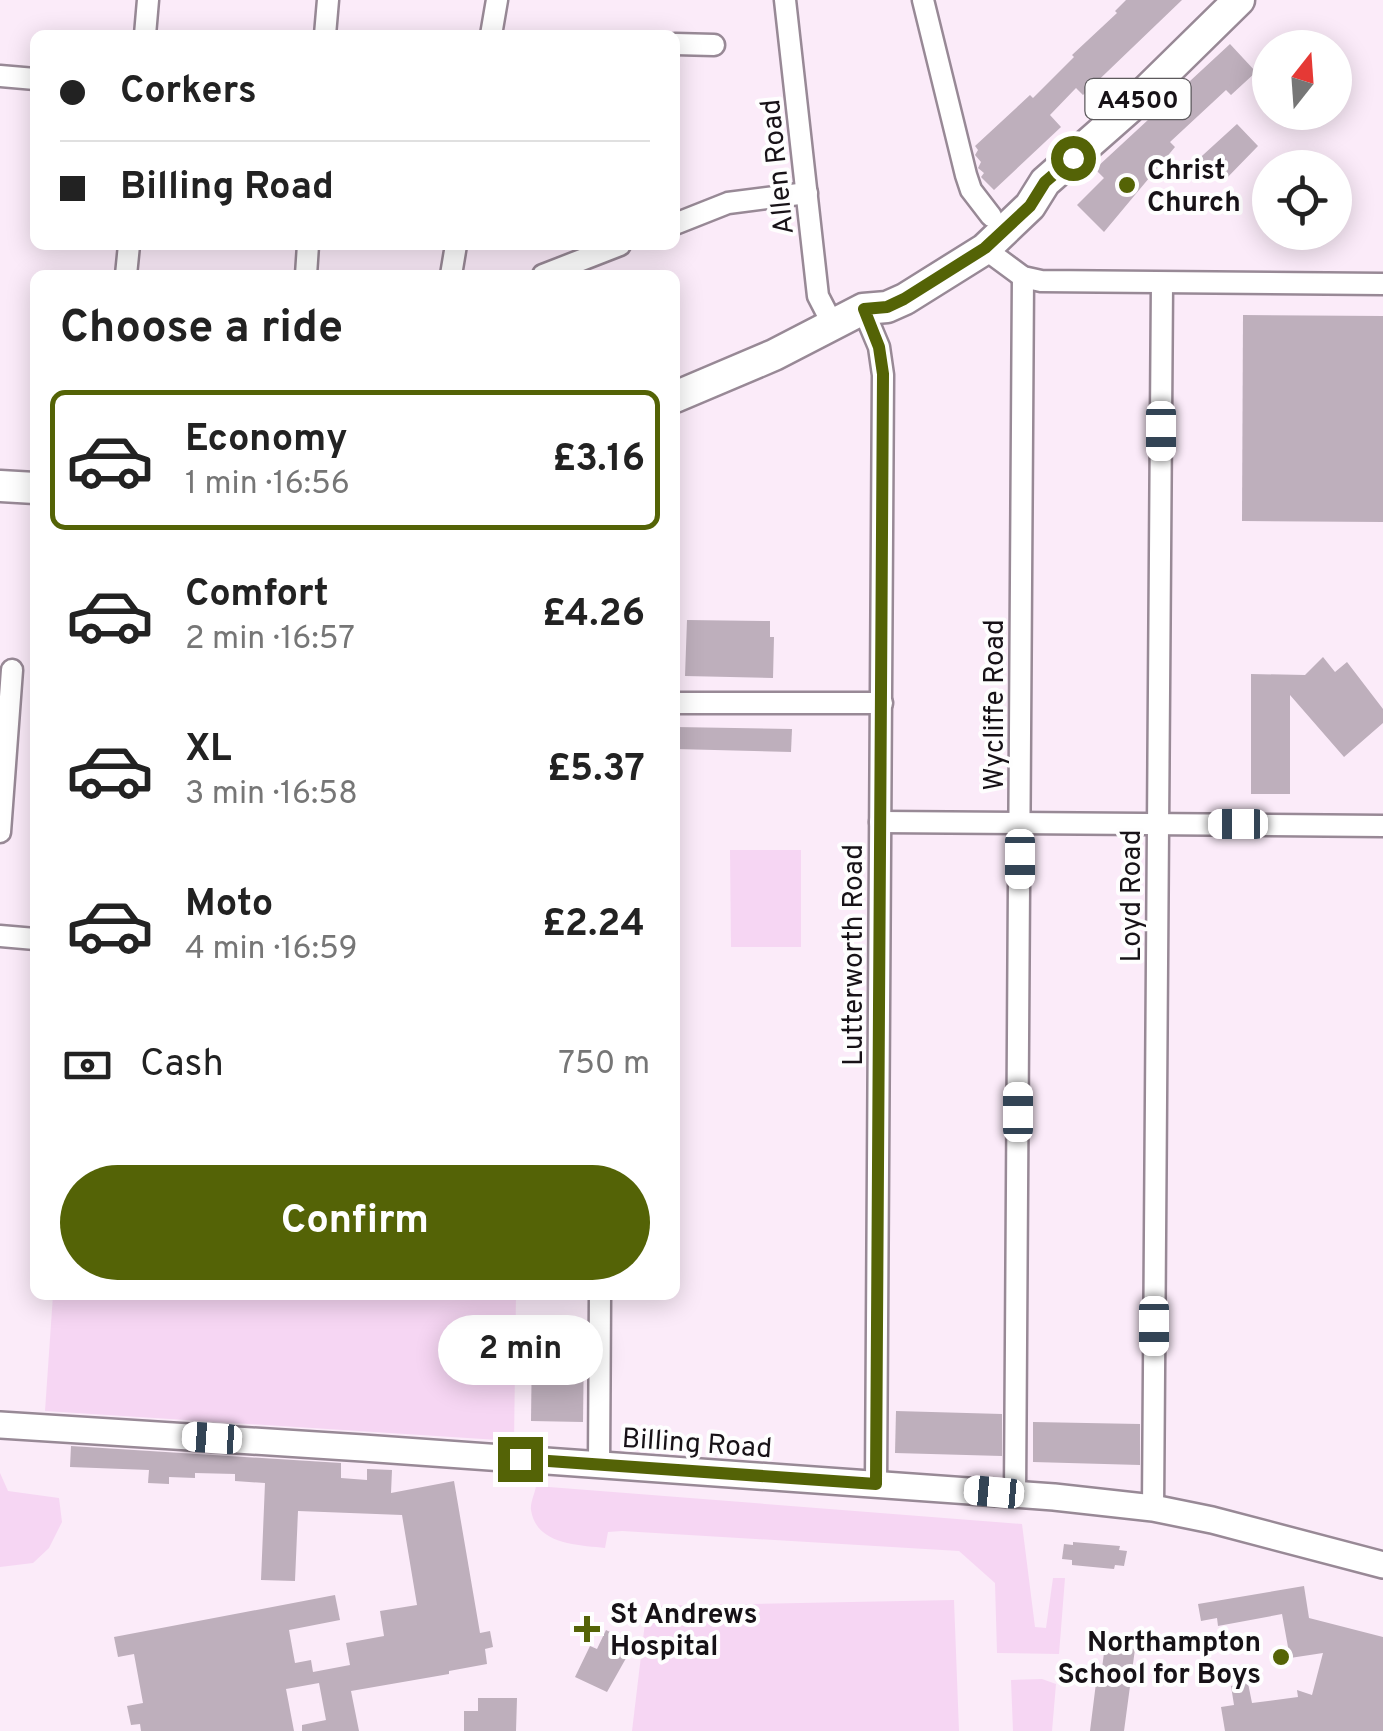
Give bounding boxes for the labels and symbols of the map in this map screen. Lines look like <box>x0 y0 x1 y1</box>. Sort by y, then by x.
north arrow <box>1252 30 1352 130</box>
road number: A4500 <box>1086 79 1190 119</box>
street label: Allen Road <box>754 97 804 236</box>
route start <box>1051 136 1096 181</box>
place label: Christ Church <box>1147 154 1241 222</box>
marker: Christ Church <box>1116 174 1138 196</box>
car <box>1146 401 1176 461</box>
street label: Wycliffe Road <box>978 619 1014 791</box>
car <box>1208 809 1268 839</box>
car <box>1005 829 1035 889</box>
street label: Loyd Road <box>1115 830 1151 962</box>
street label: Lutterworth Road <box>837 844 873 1066</box>
car <box>1003 1082 1033 1142</box>
car <box>1139 1296 1169 1356</box>
callout: 2 min <box>438 1314 602 1384</box>
car <box>181 1421 243 1455</box>
street label: Billing Road <box>620 1422 773 1468</box>
route end <box>498 1437 543 1482</box>
car <box>963 1474 1025 1510</box>
place label: St Andrews Hospital <box>610 1598 758 1666</box>
marker: St Andrews Hospital <box>574 1616 600 1642</box>
place label: Northampton School for Boys <box>1057 1626 1261 1694</box>
marker: Northampton School for Boys <box>1270 1646 1292 1668</box>

